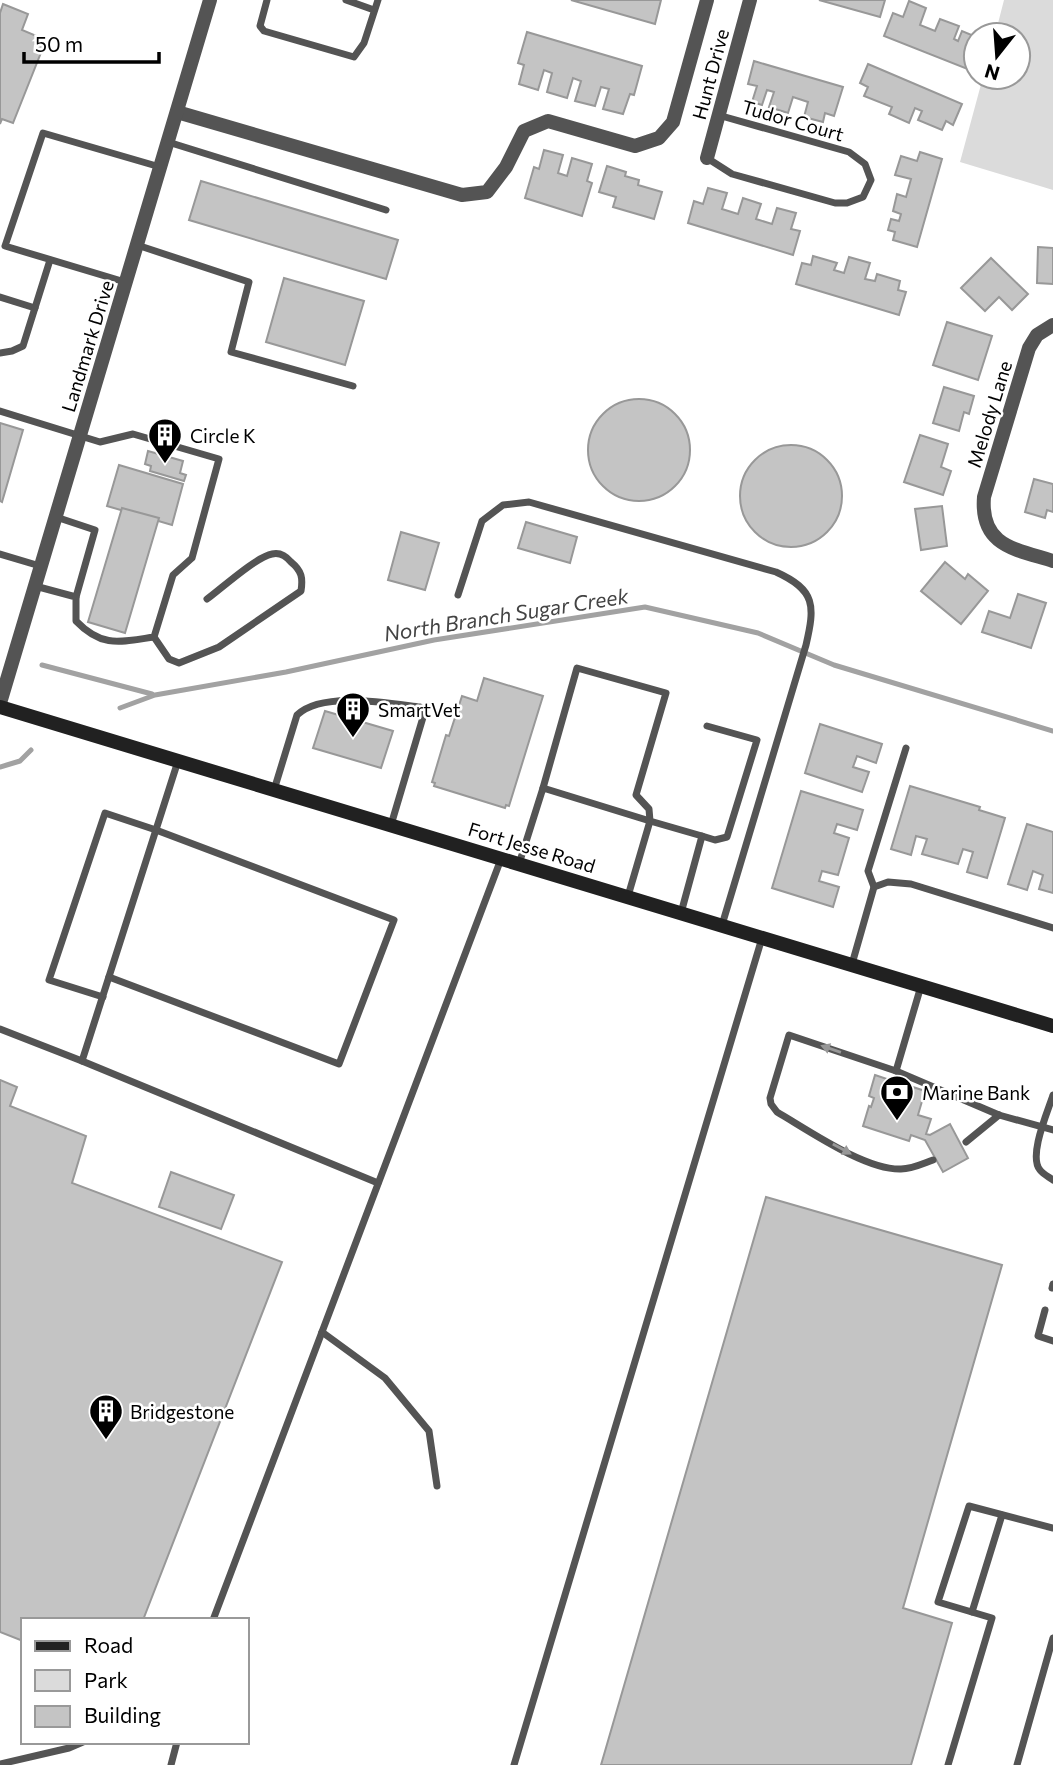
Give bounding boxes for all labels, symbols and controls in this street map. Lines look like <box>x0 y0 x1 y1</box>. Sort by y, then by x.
scale bar <box>24 21 159 65</box>
north arrow <box>962 21 1032 91</box>
street label: Hunt Drive <box>687 26 733 122</box>
text: 50 m <box>35 31 83 56</box>
text: N <box>982 60 1002 86</box>
street label: Tudor Court <box>739 94 847 146</box>
street label: Landmark Drive <box>56 277 118 415</box>
street label: Melody Lane <box>962 358 1016 470</box>
building icon: Circle K <box>146 416 184 465</box>
place label: Circle K <box>190 424 256 447</box>
water label: North Branch Sugar Creek <box>382 582 631 646</box>
building icon: SmartVet <box>334 690 372 739</box>
place label: SmartVet <box>378 698 461 721</box>
street label: Fort Jesse Road <box>466 817 598 877</box>
one-way arrow <box>820 1043 841 1054</box>
bank icon: Marine Bank <box>878 1073 916 1122</box>
place label: Marine Bank <box>922 1081 1030 1104</box>
one-way arrow <box>833 1143 852 1155</box>
building icon: Bridgestone <box>87 1392 125 1441</box>
place label: Bridgestone <box>130 1400 234 1423</box>
legend <box>21 1618 248 1744</box>
text: Road <box>84 1632 133 1657</box>
text: Park <box>84 1667 128 1692</box>
text: Building <box>84 1702 161 1727</box>

